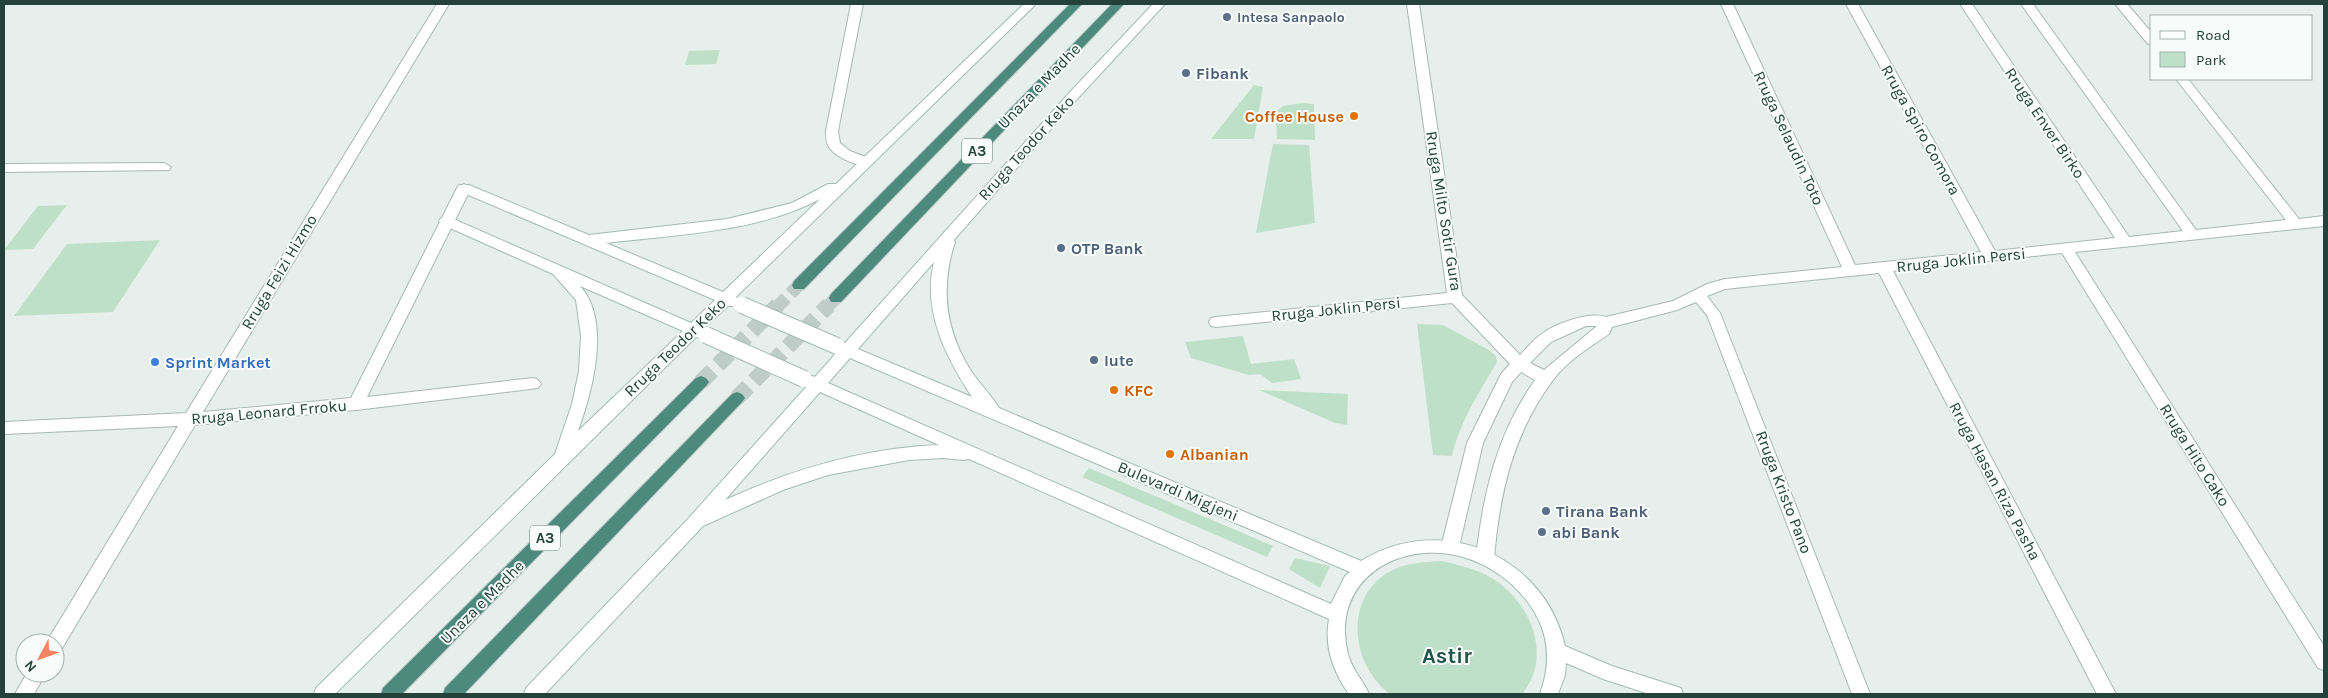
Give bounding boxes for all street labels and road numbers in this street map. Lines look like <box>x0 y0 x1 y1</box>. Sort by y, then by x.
street label: Unaza e Madhe <box>994 40 1084 132</box>
street label: Rruga Spiro Comora <box>1877 62 1965 198</box>
street label: Rruga Enver Birko <box>2001 64 2089 182</box>
street label: Rruga Selaudin Toto <box>1750 68 1828 208</box>
street label: Rruga Teodor Keko <box>974 92 1078 204</box>
street label: Rruga Milto Sotir Gura <box>1422 130 1466 292</box>
road number: A3 <box>962 138 992 164</box>
street label: Rruga Feizi Hizmo <box>237 211 321 333</box>
street label: Rruga Joklin Persi <box>1895 244 2027 276</box>
street label: Rruga Joklin Persi <box>1270 293 1402 325</box>
street label: Rruga Teodor Keko <box>620 294 730 400</box>
street label: Rruga Leonard Frroku <box>190 396 348 428</box>
street label: Rruga Hasan Riza Pasha <box>1945 399 2045 563</box>
street label: Rruga Hito Cako <box>2156 400 2234 510</box>
street label: Rruga Kristo Pano <box>1752 428 1816 556</box>
street label: Bulevardi Migjeni <box>1115 457 1241 525</box>
road number: A3 <box>530 526 560 550</box>
street label: Unaza e Madhe <box>436 556 528 648</box>

